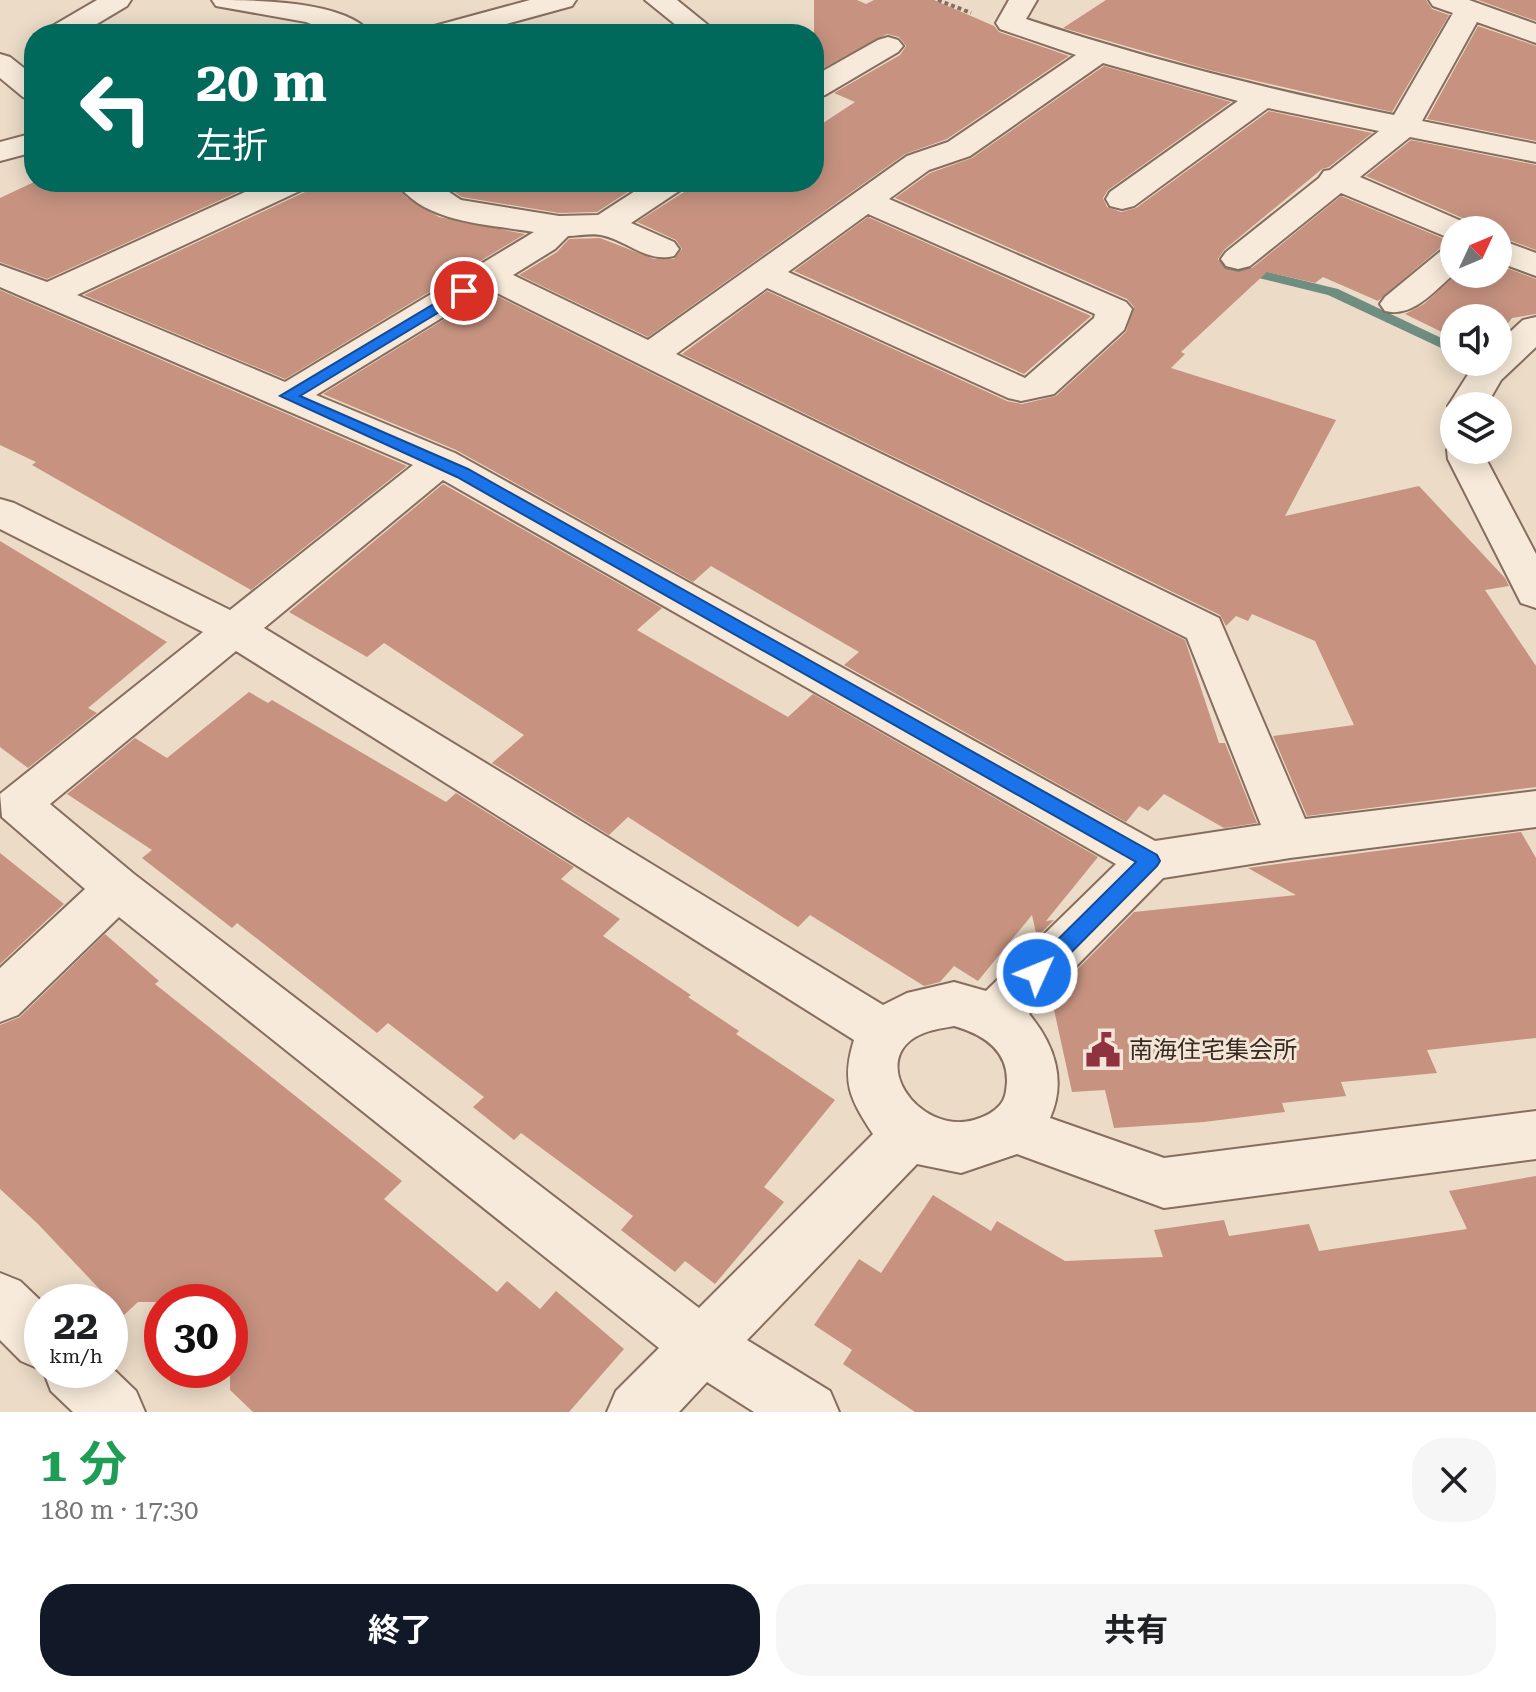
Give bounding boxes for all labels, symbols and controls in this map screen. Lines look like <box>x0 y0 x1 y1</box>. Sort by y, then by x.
text: 20 m <box>196 49 327 115</box>
icon: left <box>64 56 168 160</box>
text: 左折 <box>196 125 268 167</box>
north arrow <box>1440 216 1512 288</box>
map controls <box>1440 216 1512 464</box>
pin <box>430 257 498 325</box>
icon: arrive <box>442 269 486 313</box>
button: sound <box>1440 304 1512 376</box>
button: layers <box>1440 392 1512 464</box>
position arrow <box>995 931 1079 1015</box>
public building icon: 南海住宅集会所 <box>1084 1031 1122 1069</box>
place label: 南海住宅集会所 <box>1129 1036 1297 1064</box>
speed limit sign: 30 <box>144 1284 248 1388</box>
text: 22 <box>54 1302 98 1349</box>
text: km/h <box>49 1344 103 1368</box>
text: 1 分 <box>40 1437 127 1493</box>
button: close <box>1412 1438 1496 1522</box>
text: 180 m · 17:30 <box>40 1495 199 1525</box>
button: 終了 <box>40 1584 760 1676</box>
button: 共有 <box>776 1584 1496 1676</box>

